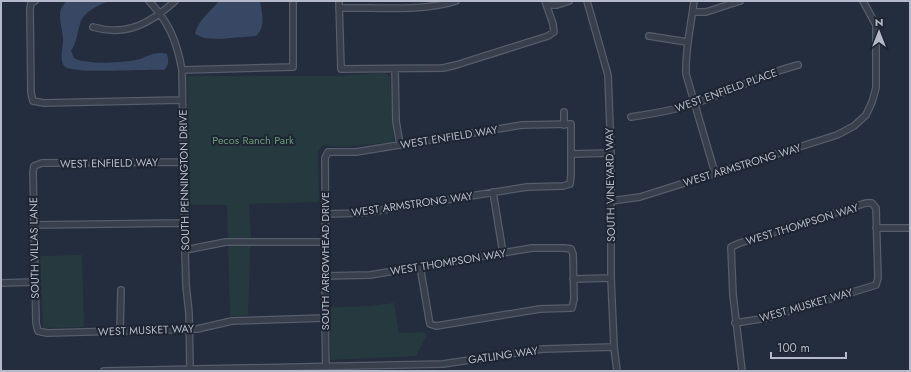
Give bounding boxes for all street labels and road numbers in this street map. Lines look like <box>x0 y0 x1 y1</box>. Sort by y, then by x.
street label: WEST ENFIELD PLACE <box>673 64 779 116</box>
street label: SOUTH PENNINGTON DRIVE <box>175 109 193 251</box>
street label: WEST ENFIELD WAY <box>399 121 500 153</box>
street label: SOUTH VINEYARD WAY <box>601 127 619 242</box>
street label: WEST ARMSTRONG WAY <box>681 139 804 191</box>
street label: WEST ENFIELD WAY <box>60 154 159 172</box>
street label: WEST ARMSTRONG WAY <box>350 187 475 220</box>
street label: SOUTH ARROWHEAD DRIVE <box>317 192 333 330</box>
street label: SOUTH VILLAS LANE <box>25 197 43 299</box>
street label: WEST THOMPSON WAY <box>744 199 861 249</box>
street label: WEST THOMPSON WAY <box>389 245 508 279</box>
street label: WEST MUSKET WAY <box>757 284 855 326</box>
street label: WEST MUSKET WAY <box>98 320 195 340</box>
street label: GATLING WAY <box>467 342 540 368</box>

